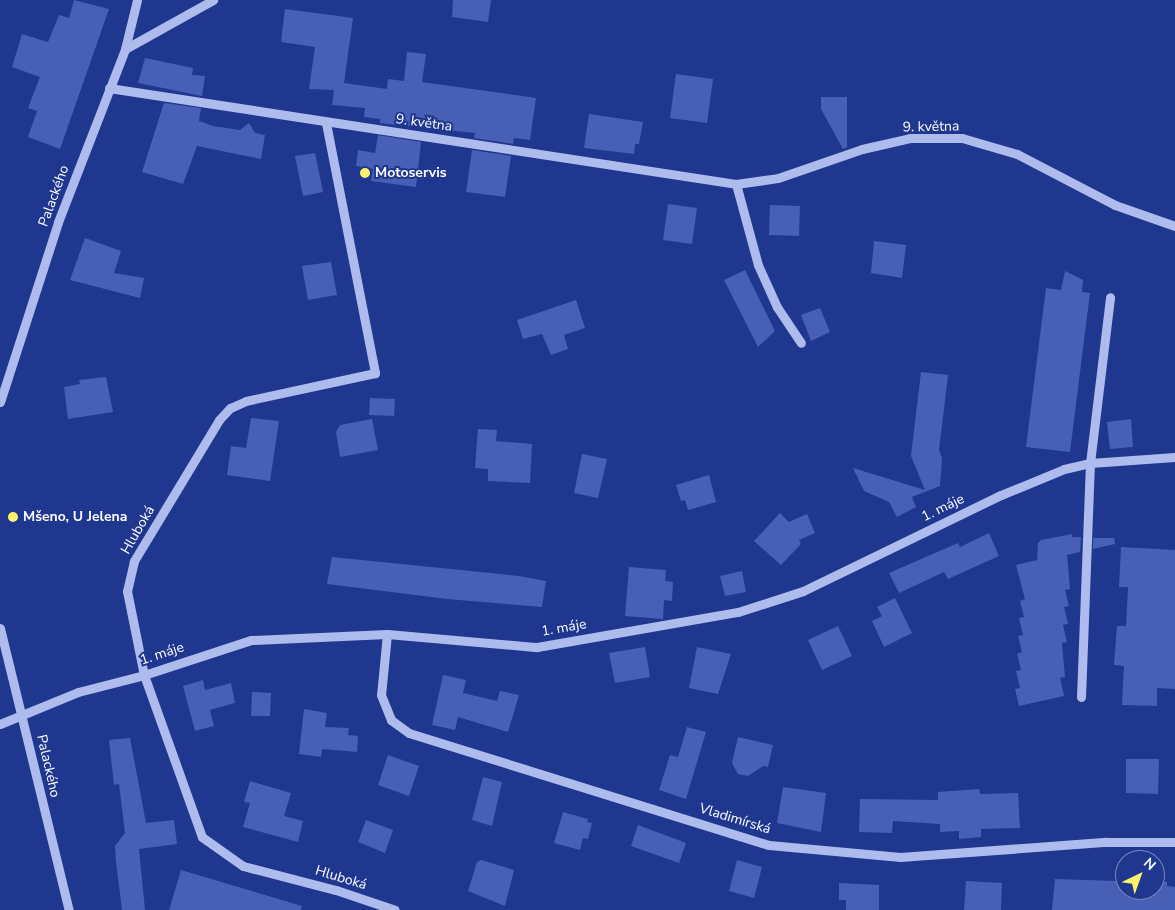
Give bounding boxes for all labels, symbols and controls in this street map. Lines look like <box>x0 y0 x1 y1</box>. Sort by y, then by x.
street label: 9. května <box>395 111 453 135</box>
street label: 9. května <box>902 118 960 136</box>
street label: Palackého <box>35 163 73 229</box>
place label: Motoservis <box>375 165 447 181</box>
marker: Motoservis <box>359 167 371 179</box>
street label: 1. máje <box>919 491 967 525</box>
street label: Hluboká <box>117 503 159 557</box>
place label: Mšeno, U Jelena <box>23 509 127 525</box>
marker: Mšeno, U Jelena <box>7 511 19 523</box>
street label: 1. máje <box>540 616 588 640</box>
street label: 1. máje <box>138 639 186 669</box>
street label: Palackého <box>33 733 63 799</box>
street label: Vladimírská <box>697 800 773 838</box>
north arrow <box>1115 850 1165 900</box>
text: N <box>1139 854 1160 875</box>
street label: Hluboká <box>313 862 369 894</box>

